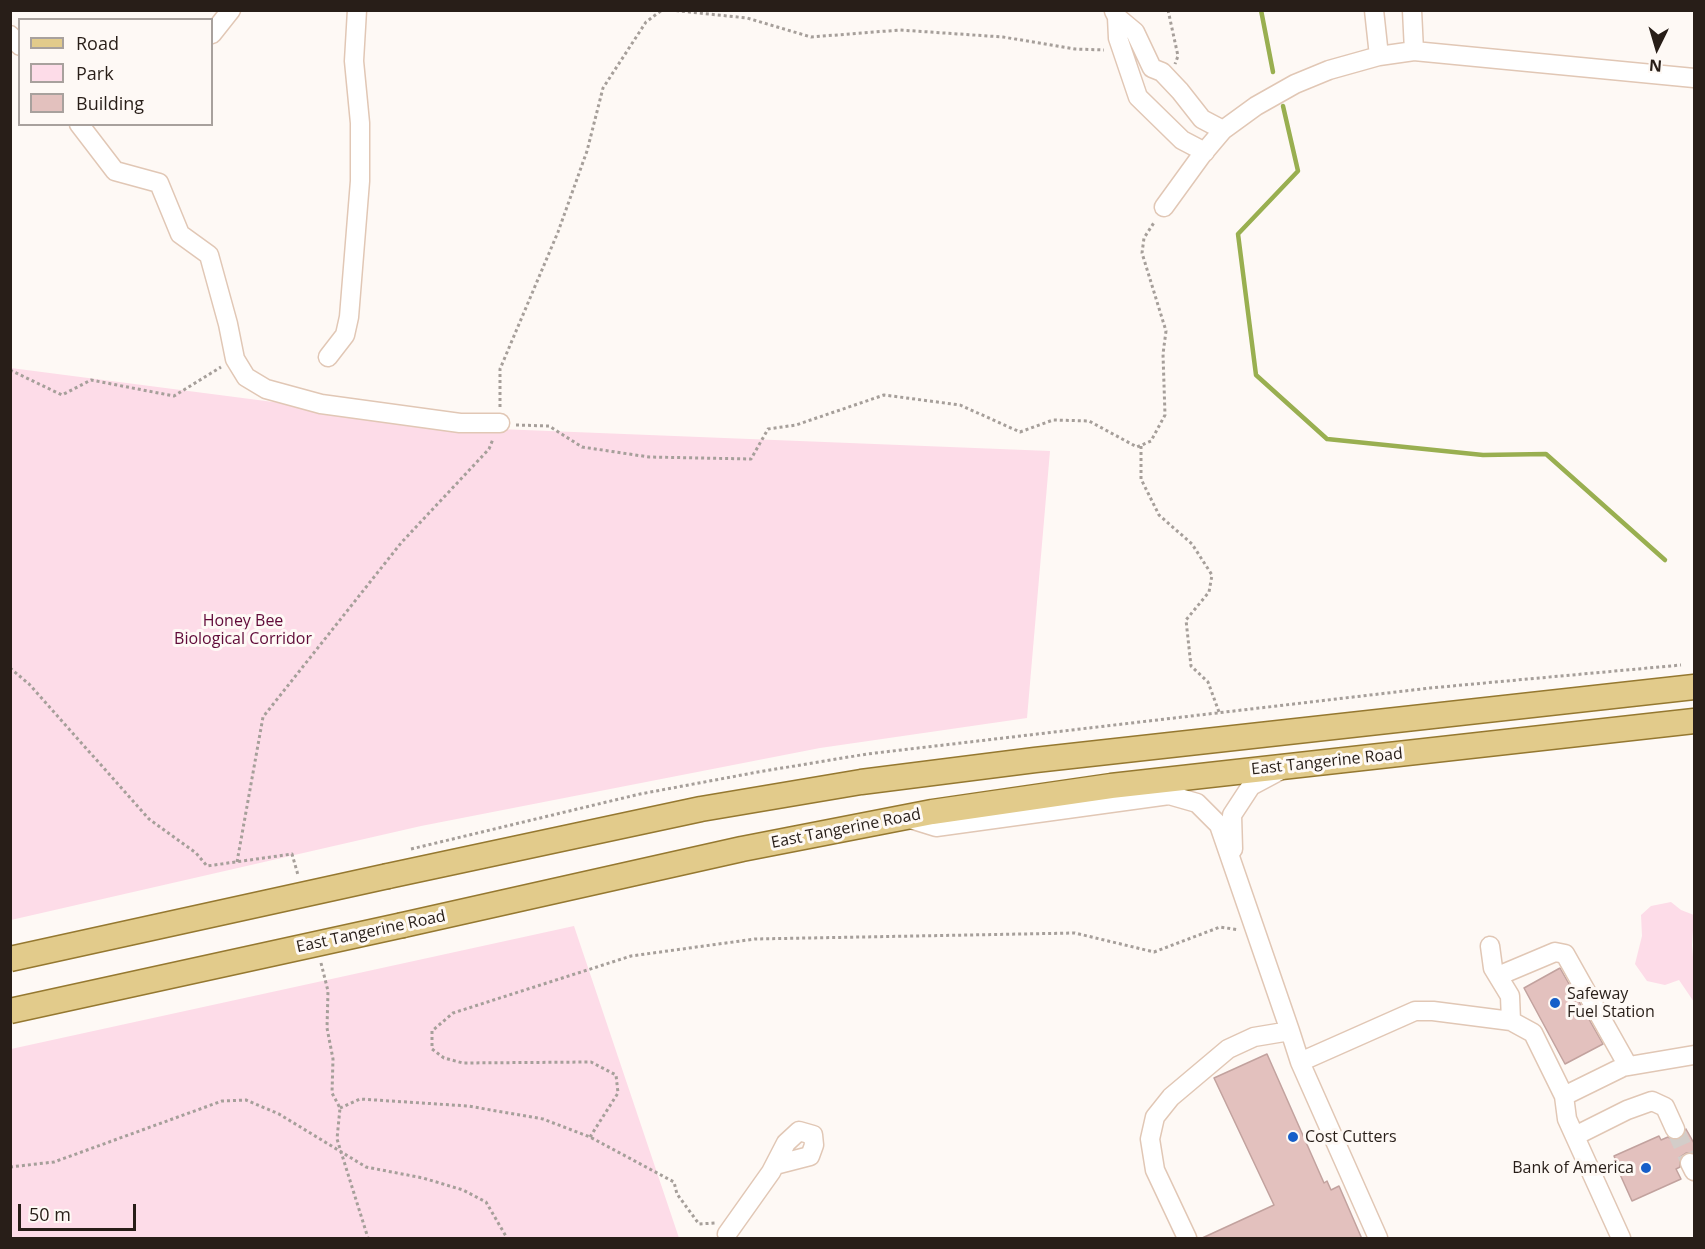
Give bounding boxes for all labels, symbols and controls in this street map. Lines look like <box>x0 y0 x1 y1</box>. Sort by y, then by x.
legend <box>18 18 213 126</box>
north arrow <box>1627 18 1687 78</box>
text: Road <box>76 31 119 55</box>
text: N <box>1648 54 1663 77</box>
text: Park <box>76 61 114 85</box>
text: Building <box>76 91 144 115</box>
park label: Honey Bee Biological Corridor <box>174 611 312 649</box>
street label: East Tangerine Road <box>1250 744 1404 780</box>
street label: East Tangerine Road <box>769 805 923 853</box>
street label: East Tangerine Road <box>295 907 447 957</box>
place label: Safeway Fuel Station <box>1567 984 1655 1022</box>
marker: Safeway Fuel Station <box>1548 996 1562 1010</box>
place label: Cost Cutters <box>1305 1127 1397 1147</box>
marker: Cost Cutters <box>1286 1130 1300 1144</box>
place label: Bank of America <box>1512 1158 1634 1178</box>
marker: Bank of America <box>1639 1161 1653 1175</box>
scale bar <box>21 1192 140 1230</box>
text: 50 m <box>29 1202 71 1226</box>

